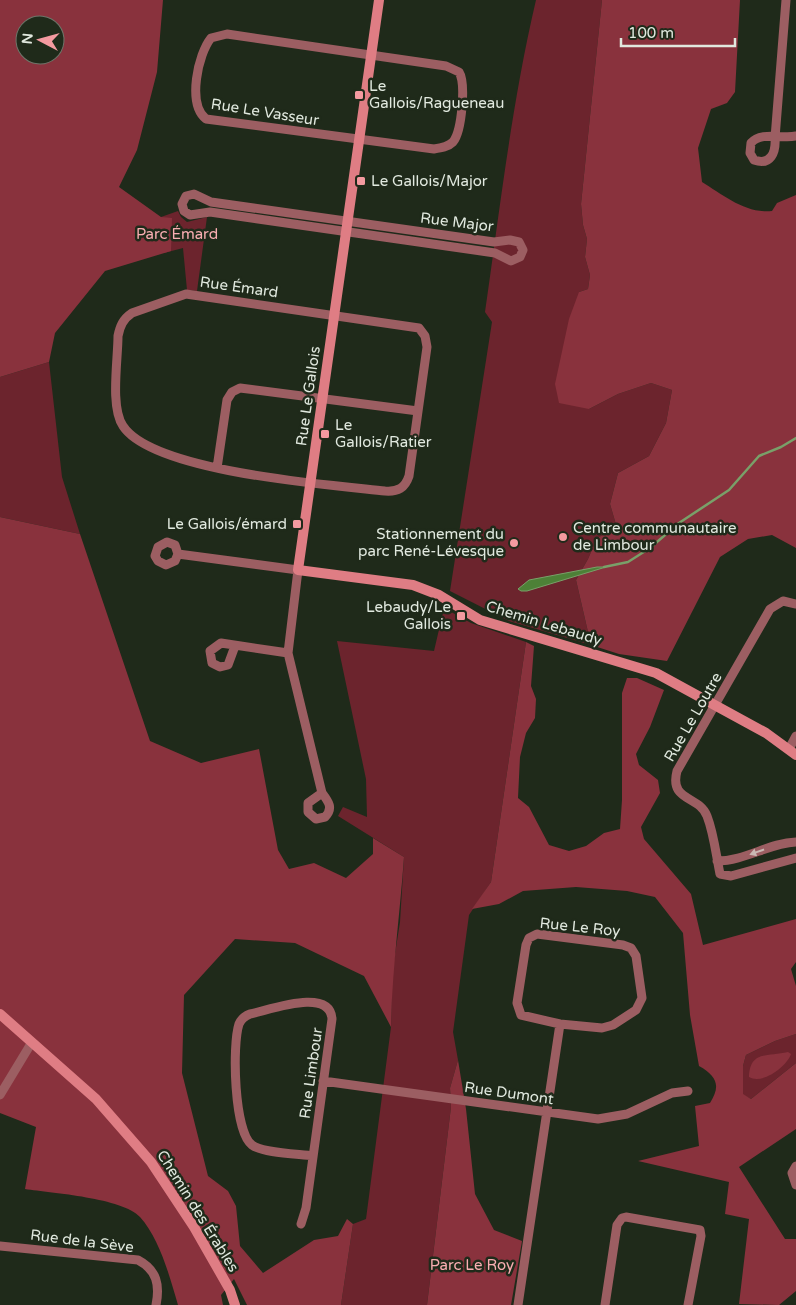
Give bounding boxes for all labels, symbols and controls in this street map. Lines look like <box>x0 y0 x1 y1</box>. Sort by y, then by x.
north arrow <box>15 15 65 65</box>
scale bar <box>621 15 735 47</box>
text: 100 m <box>628 24 674 42</box>
text: N <box>19 32 37 45</box>
place label: Le Gallois/Ragueneau <box>369 77 504 112</box>
marker: Le Gallois/Ragueneau <box>353 89 365 101</box>
street label: Rue Le Vasseur <box>210 95 320 129</box>
place label: Le Gallois/Major <box>371 172 488 190</box>
marker: Le Gallois/Major <box>355 175 367 187</box>
street label: Rue Major <box>419 209 495 235</box>
park label: Parc Émard <box>136 225 218 243</box>
street label: Rue Émard <box>199 273 279 301</box>
street label: Rue Le Gallois <box>292 345 324 447</box>
place label: Le Gallois/Ratier <box>335 416 432 451</box>
marker: Le Gallois/Ratier <box>319 428 331 440</box>
place label: Le Gallois/émard <box>167 515 287 533</box>
marker: Le Gallois/émard <box>291 518 303 530</box>
place label: Centre communautaire de Limbour <box>573 519 737 554</box>
place label: Stationnement du parc René-Lévesque <box>358 525 504 560</box>
marker: Centre communautaire de Limbour <box>557 531 569 543</box>
marker: Stationnement du parc René-Lévesque <box>508 537 520 549</box>
street label: Chemin Lebaudy <box>484 597 604 649</box>
place label: Lebaudy/Le Gallois <box>366 598 451 633</box>
marker: Lebaudy/Le Gallois <box>455 610 467 622</box>
street label: Rue Le Loutre <box>660 669 726 765</box>
one-way arrow <box>749 848 764 856</box>
street label: Rue Le Roy <box>539 914 621 940</box>
street label: Rue Limbour <box>296 1026 326 1120</box>
street label: Rue Dumont <box>463 1078 555 1108</box>
street label: Chemin des Érables <box>153 1147 243 1275</box>
street label: Rue de la Sève <box>29 1226 135 1256</box>
park label: Parc Le Roy <box>430 1256 514 1274</box>

